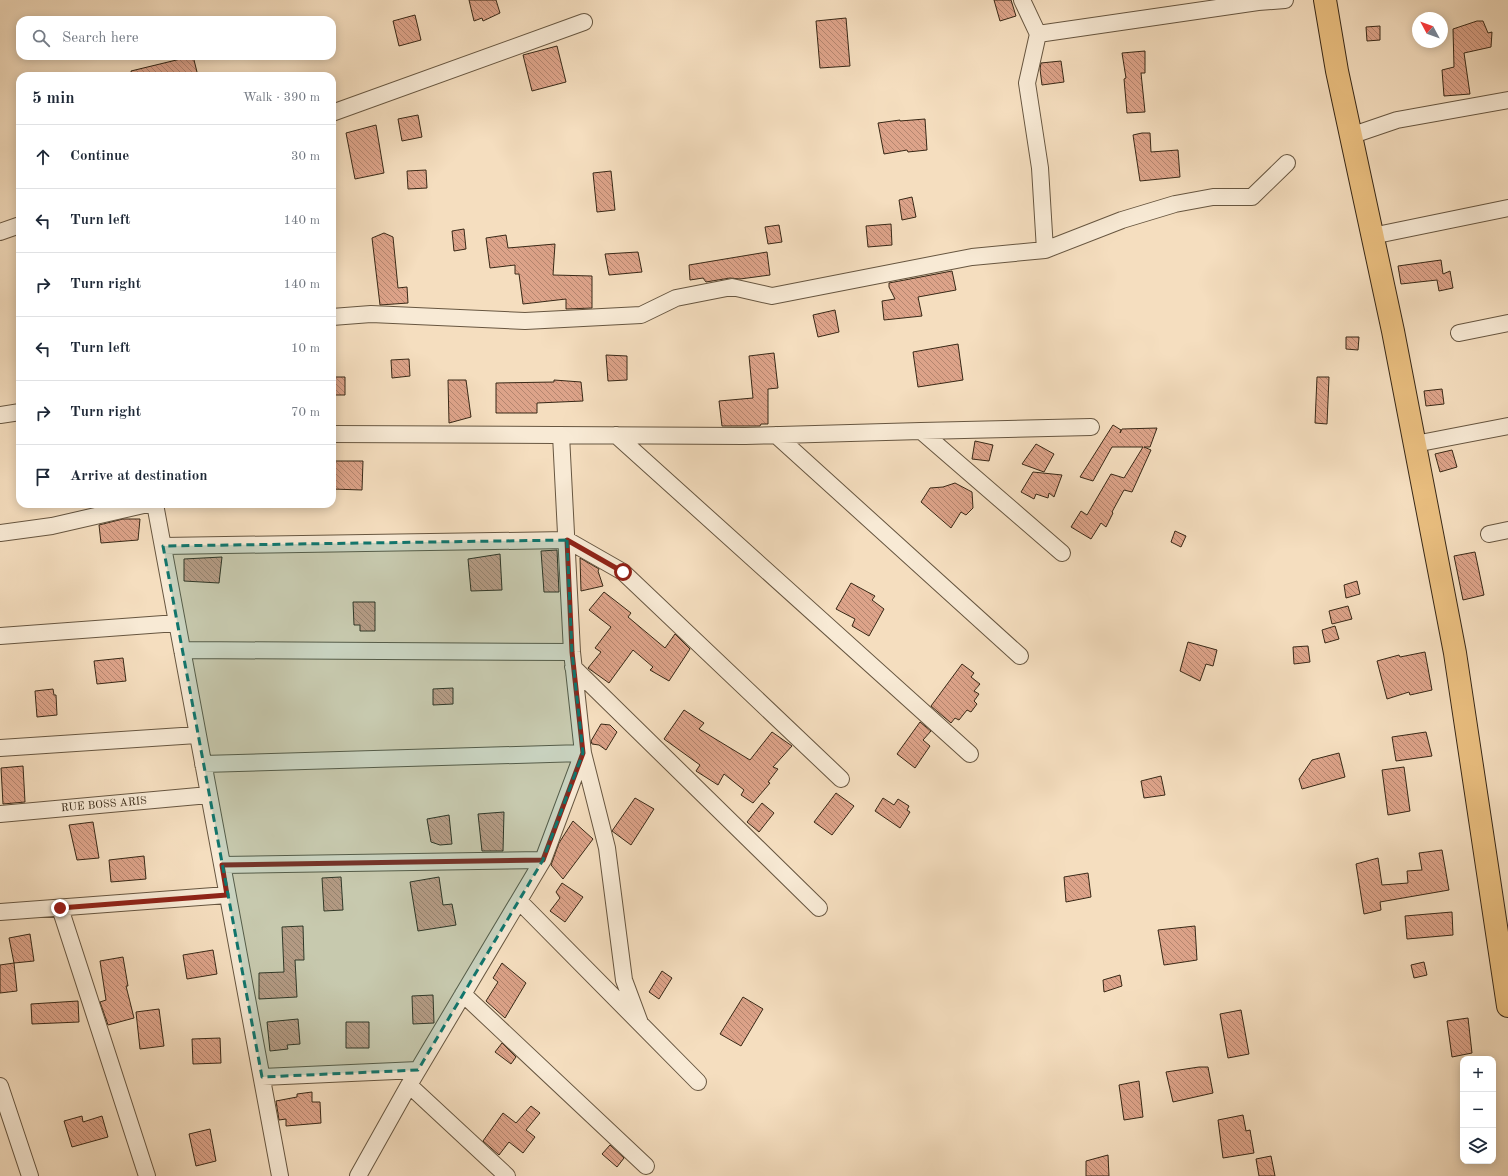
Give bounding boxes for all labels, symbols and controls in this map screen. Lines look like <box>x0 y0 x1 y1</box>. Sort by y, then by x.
north arrow <box>1412 12 1448 48</box>
search box <box>16 16 336 60</box>
icon: search <box>30 27 52 49</box>
text: Search here <box>62 31 139 46</box>
text: 5 min <box>32 90 75 107</box>
text: Walk · 390 m <box>243 91 320 104</box>
icon: ahead <box>32 146 54 168</box>
text: Continue <box>70 149 129 164</box>
text: 30 m <box>291 150 320 163</box>
icon: left <box>32 210 54 232</box>
text: Turn left <box>70 213 130 228</box>
text: 140 m <box>283 214 320 227</box>
icon: right <box>32 274 54 296</box>
text: Turn right <box>70 277 141 292</box>
text: 140 m <box>283 278 320 291</box>
icon: left <box>32 338 54 360</box>
text: Turn left <box>70 341 130 356</box>
text: 10 m <box>291 342 320 355</box>
icon: right <box>32 402 54 424</box>
text: Turn right <box>70 405 141 420</box>
text: 70 m <box>291 406 320 419</box>
icon: arrive <box>32 466 54 488</box>
text: Arrive at destination <box>70 469 208 484</box>
route start <box>614 563 632 581</box>
street label: RUE BOSS ARIS <box>61 796 148 814</box>
route end <box>51 899 69 917</box>
map controls <box>1460 1056 1496 1164</box>
button: + <box>1460 1056 1496 1092</box>
button: − <box>1460 1092 1496 1128</box>
button: layers <box>1460 1128 1496 1164</box>

